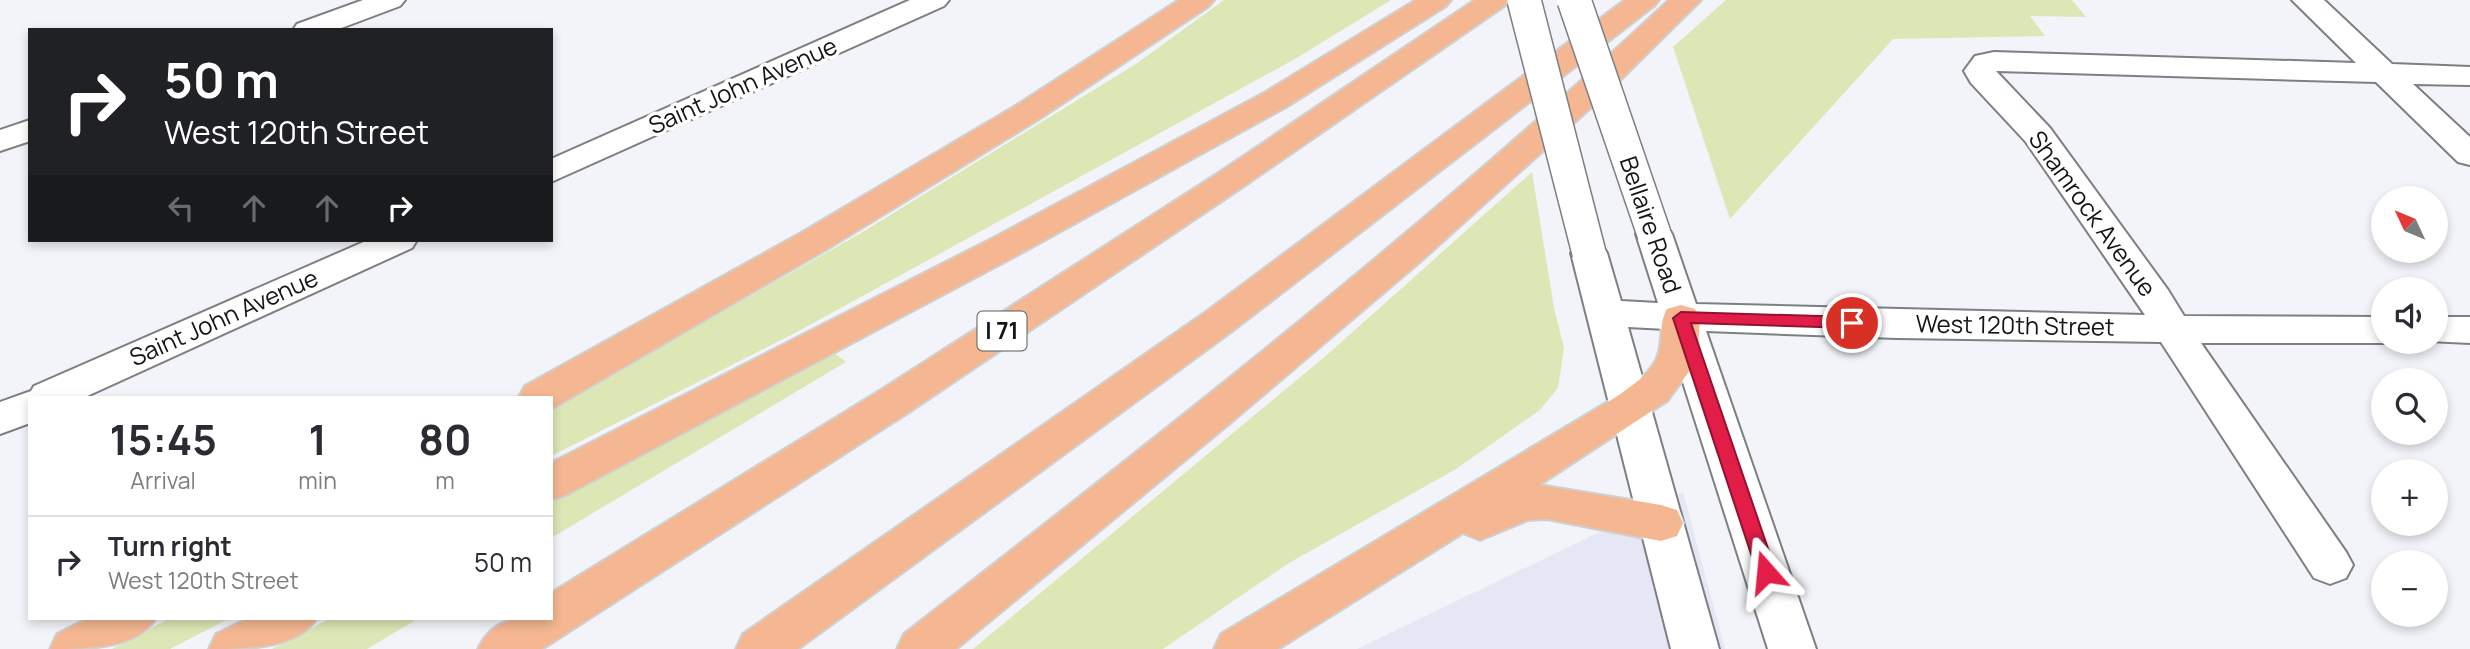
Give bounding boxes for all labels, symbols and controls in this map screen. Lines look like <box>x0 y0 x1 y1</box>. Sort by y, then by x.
street label: Saint John Avenue <box>643 28 842 141</box>
text: 50 m <box>164 46 279 113</box>
icon: right <box>49 56 140 147</box>
text: West 120th Street <box>164 110 429 154</box>
street label: Shamrock Avenue <box>2022 124 2165 303</box>
street label: Bellaire Road <box>1613 152 1690 297</box>
north arrow <box>2371 186 2448 262</box>
map controls <box>2371 186 2448 627</box>
icon: left <box>162 189 200 227</box>
icon: ahead <box>235 189 273 227</box>
icon: ahead <box>308 189 346 227</box>
icon: right <box>381 189 419 227</box>
street label: Saint John Avenue <box>124 260 323 373</box>
button: sound <box>2371 277 2448 354</box>
pin <box>1822 293 1882 353</box>
icon: arrive <box>1833 304 1871 342</box>
street label: West 120th Street <box>1915 306 2115 343</box>
road number: I 71 <box>978 312 1026 350</box>
button: search <box>2371 368 2448 445</box>
text: 15:45 <box>109 410 217 468</box>
text: 1 <box>308 410 327 468</box>
text: 80 <box>418 410 472 468</box>
button: + <box>2371 459 2448 536</box>
text: Arrival <box>130 464 196 496</box>
text: min <box>298 464 337 496</box>
text: m <box>435 464 455 496</box>
text: Turn right <box>108 528 232 564</box>
position arrow <box>1729 535 1803 609</box>
icon: right <box>49 543 87 581</box>
text: 50 m <box>474 544 532 580</box>
button: − <box>2371 550 2448 627</box>
text: West 120th Street <box>108 564 299 596</box>

